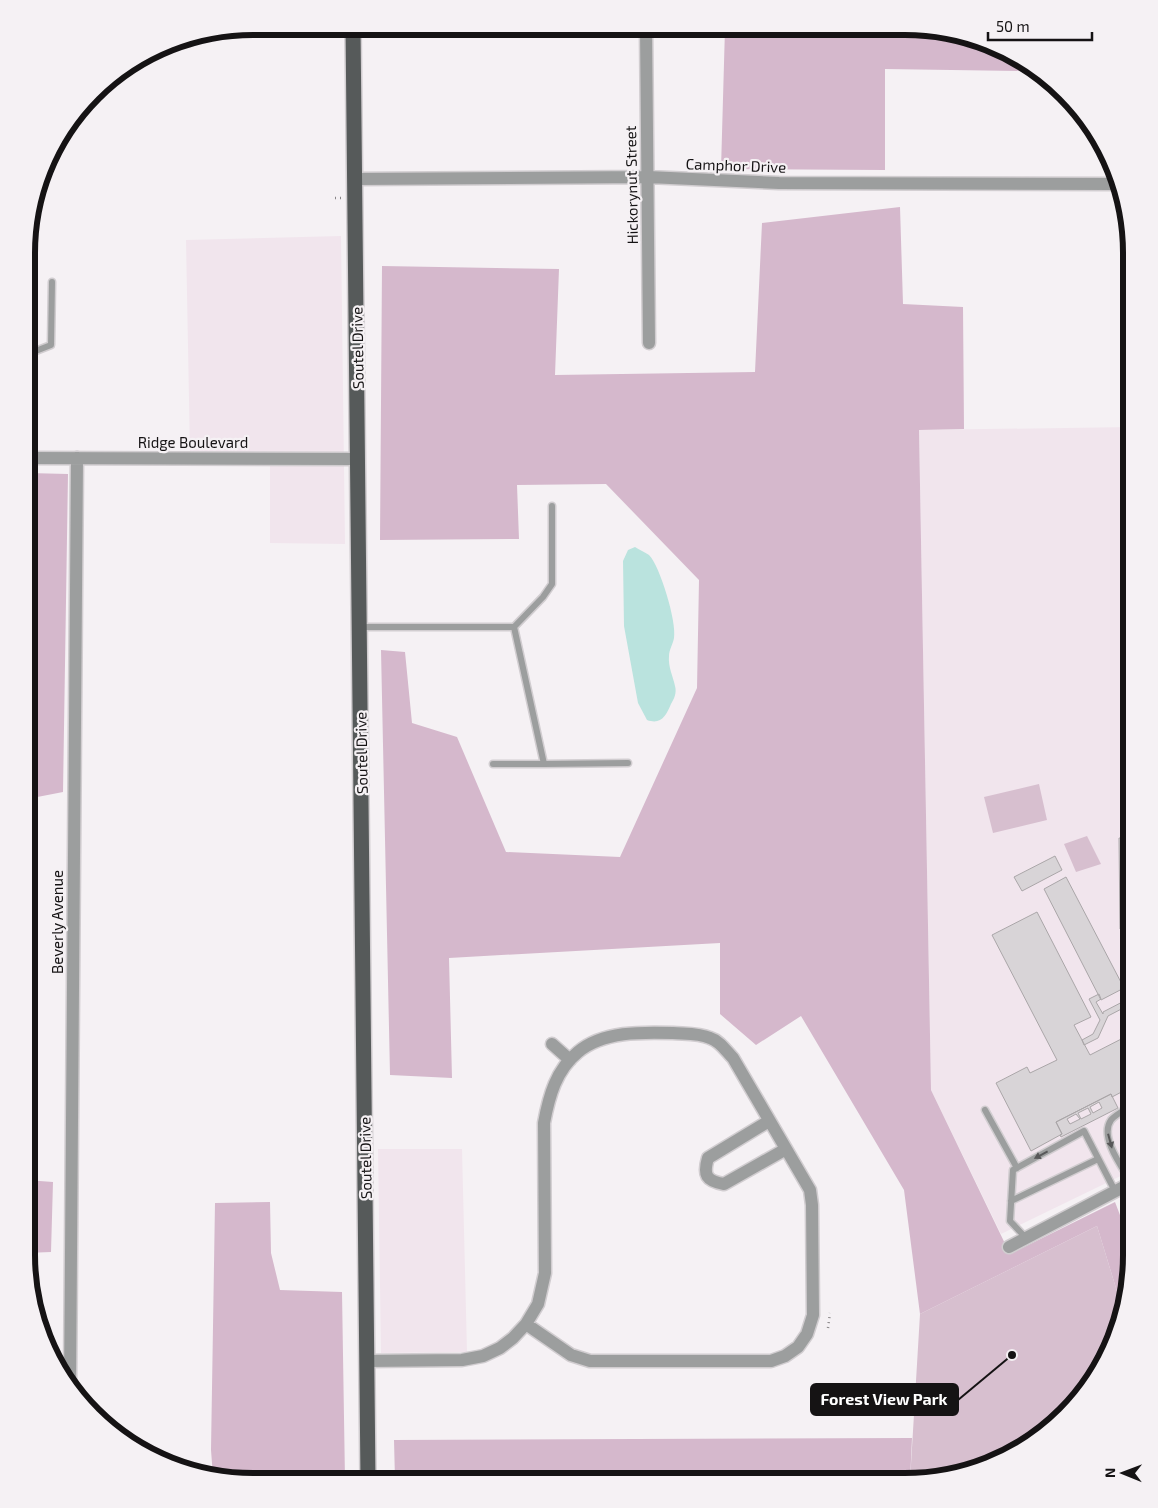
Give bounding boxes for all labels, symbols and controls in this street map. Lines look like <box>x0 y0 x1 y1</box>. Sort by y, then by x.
scale bar <box>988 10 1092 42</box>
text: 50 m <box>996 17 1030 35</box>
street label: Hickorynut Street <box>621 125 641 245</box>
street label: Camphor Drive <box>685 154 787 176</box>
street label: Soutel Drive <box>347 307 367 389</box>
street label: Ridge Boulevard <box>138 433 248 451</box>
street label: Soutel Drive <box>351 712 371 794</box>
street label: Beverly Avenue <box>48 870 66 974</box>
street label: Soutel Drive <box>355 1117 375 1199</box>
one-way arrow <box>1106 1133 1114 1149</box>
one-way arrow <box>1034 1151 1048 1159</box>
callout: Forest View Park <box>811 1384 958 1415</box>
text: Forest View Park <box>820 1389 948 1408</box>
north arrow <box>1098 1448 1148 1498</box>
text: N <box>1101 1468 1118 1478</box>

